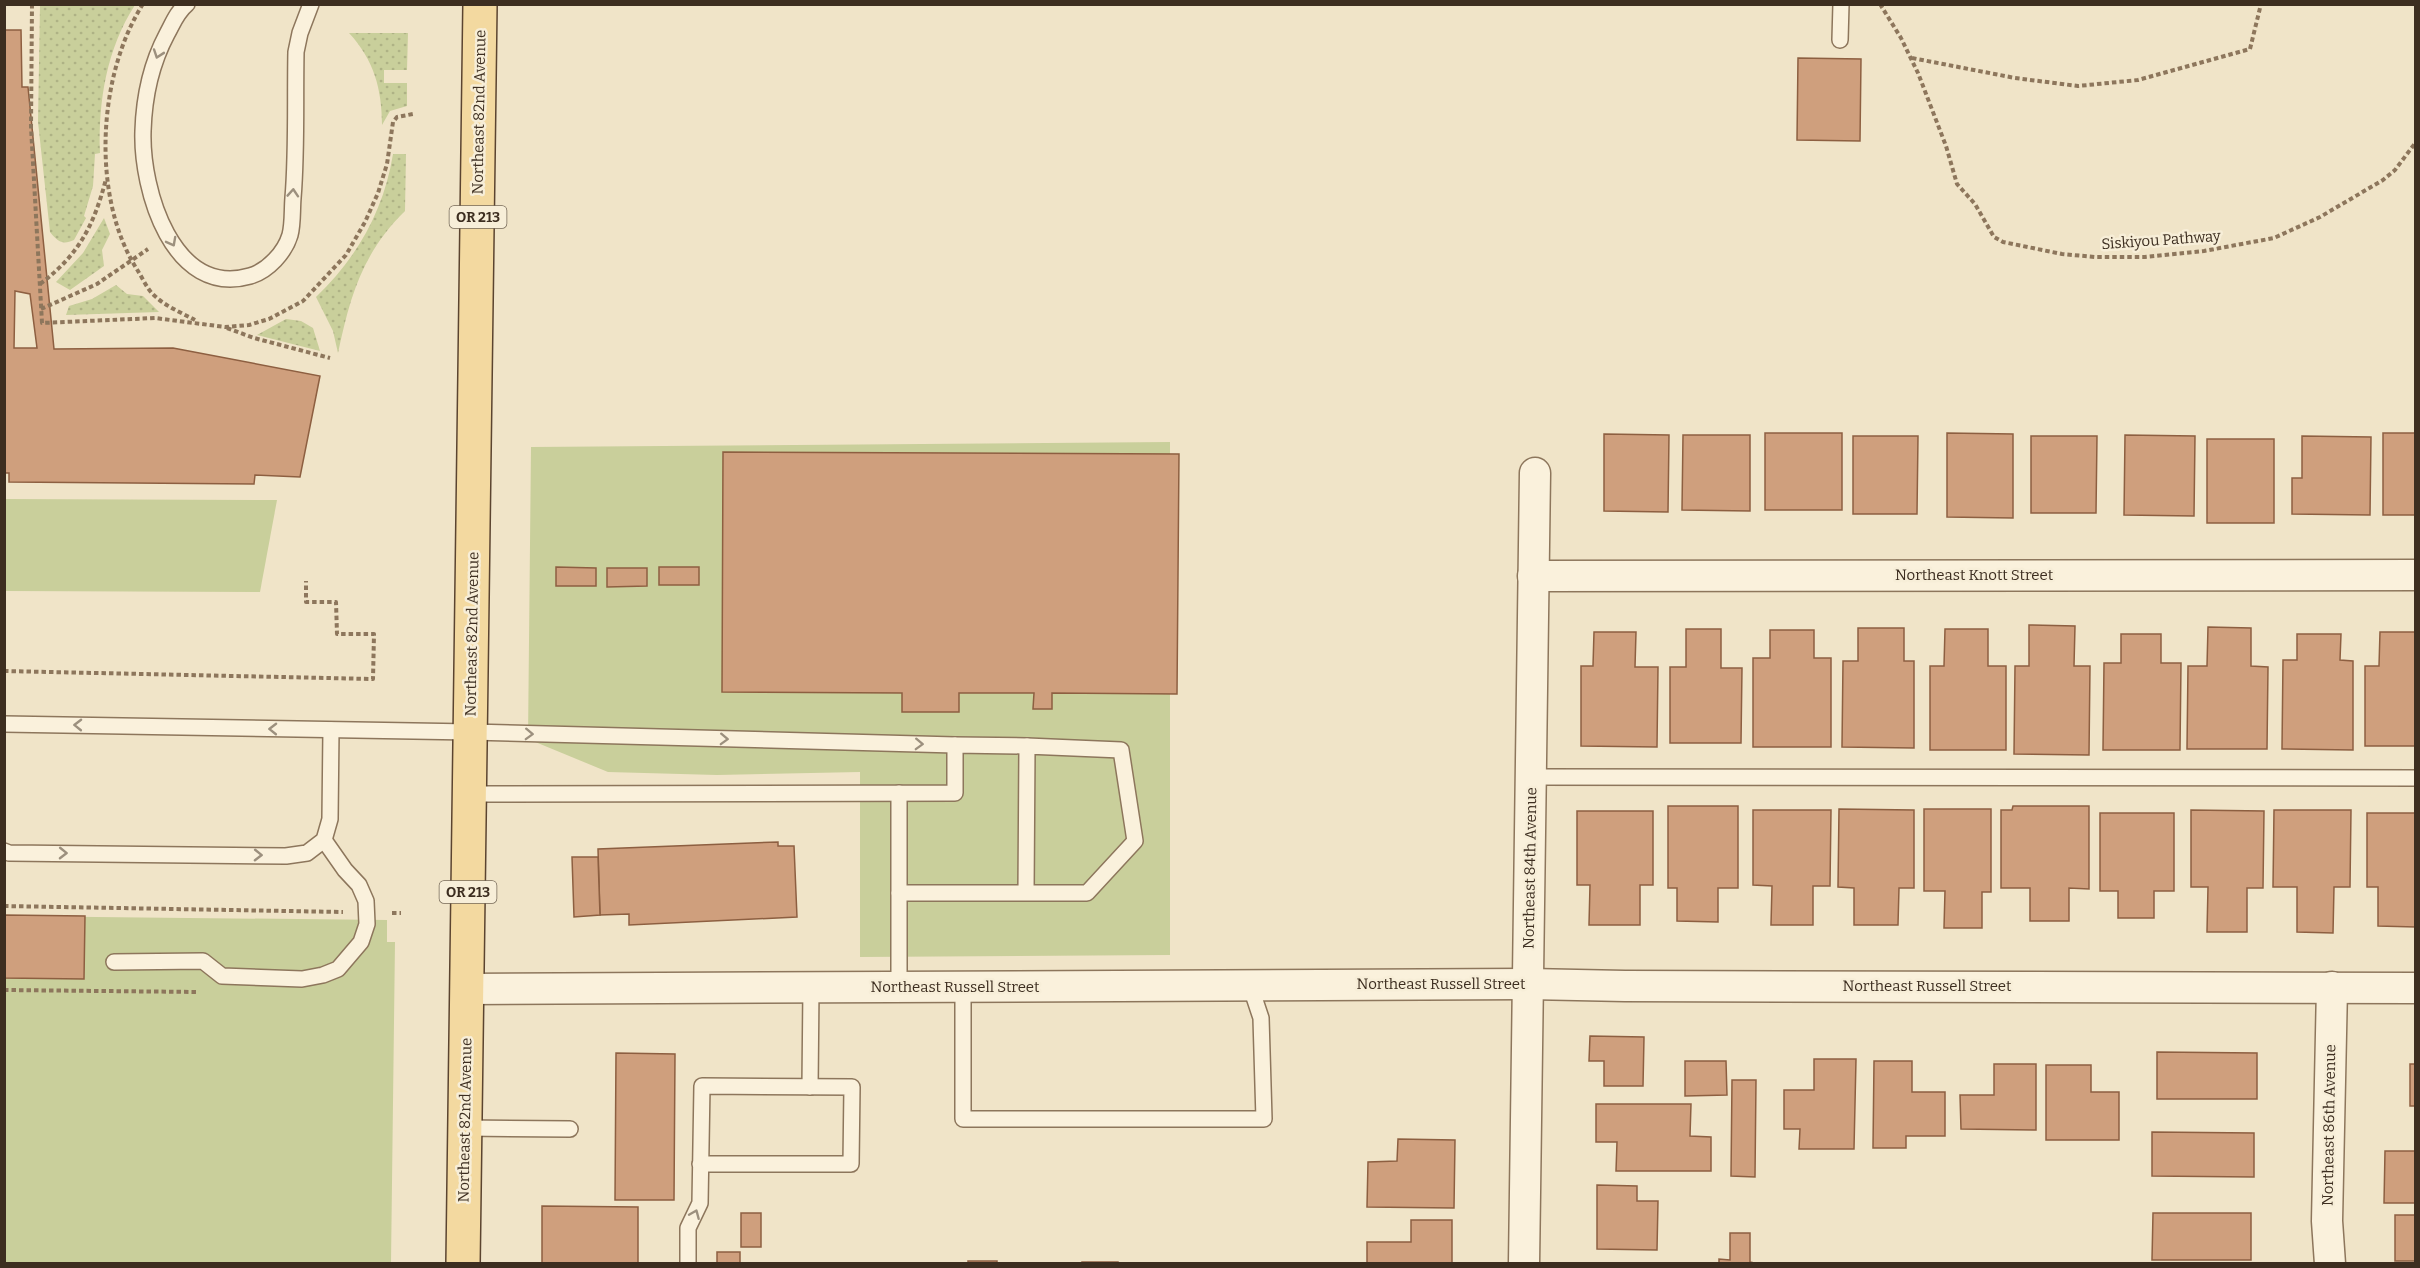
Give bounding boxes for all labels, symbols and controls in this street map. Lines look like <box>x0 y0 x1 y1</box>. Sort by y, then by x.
street label: Northeast 82nd Avenue <box>469 29 489 195</box>
one-way arrow <box>152 48 165 59</box>
one-way arrow <box>287 189 300 198</box>
road number: OR 213 <box>450 206 506 228</box>
street label: Siskiyou Pathway <box>2101 227 2221 253</box>
one-way arrow <box>165 236 176 246</box>
street label: Northeast 82nd Avenue <box>462 551 482 717</box>
street label: Northeast Knott Street <box>1895 566 2054 584</box>
one-way arrow <box>73 719 82 731</box>
one-way arrow <box>268 723 277 735</box>
one-way arrow <box>524 727 533 740</box>
one-way arrow <box>719 733 728 745</box>
one-way arrow <box>914 738 923 750</box>
street label: Northeast 84th Avenue <box>1520 787 1540 949</box>
one-way arrow <box>58 847 67 859</box>
one-way arrow <box>253 849 262 861</box>
road number: OR 213 <box>440 881 496 903</box>
street label: Northeast Russell Street <box>1357 975 1526 993</box>
street label: Northeast Russell Street <box>1843 977 2012 995</box>
street label: Northeast Russell Street <box>871 978 1040 996</box>
street label: Northeast 82nd Avenue <box>455 1037 475 1203</box>
street label: Northeast 86th Avenue <box>2319 1044 2339 1206</box>
one-way arrow <box>687 1209 699 1220</box>

